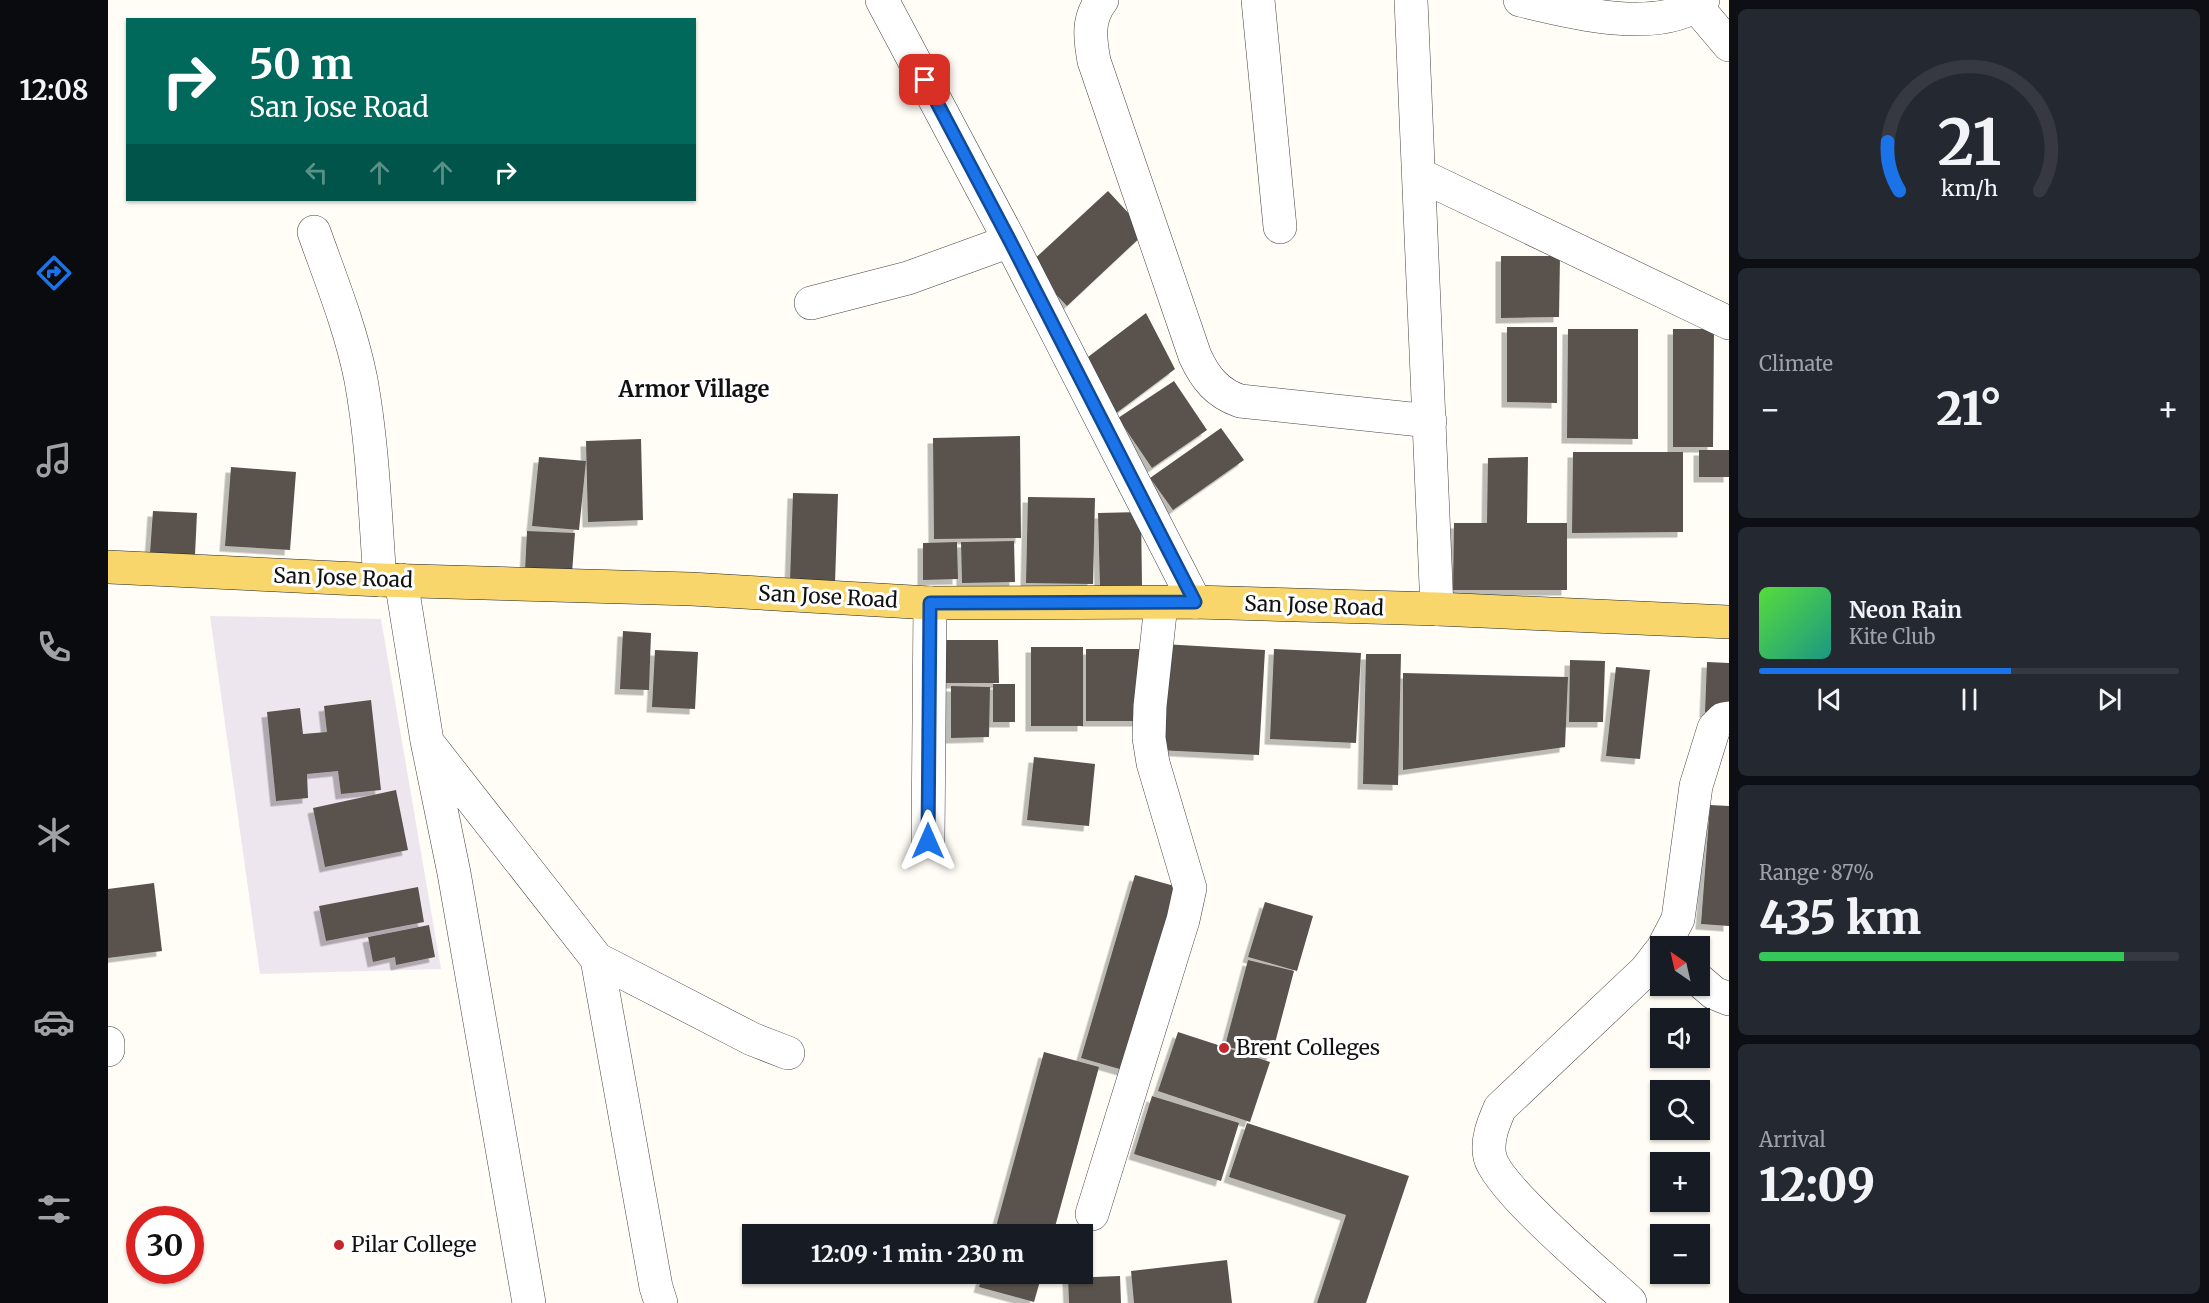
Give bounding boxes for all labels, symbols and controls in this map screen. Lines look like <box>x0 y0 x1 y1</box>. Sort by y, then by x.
text: 50 m <box>249 38 353 90</box>
icon: right <box>150 42 228 120</box>
pin <box>899 54 950 105</box>
icon: arrive <box>908 63 941 96</box>
text: 12:08 <box>19 73 89 107</box>
text: San Jose Road <box>249 90 429 124</box>
text: 21 <box>1937 104 2001 182</box>
icon: left <box>300 156 333 189</box>
icon: ahead <box>363 156 396 189</box>
icon: ahead <box>426 156 459 189</box>
icon: right <box>489 156 522 189</box>
text: km/h <box>1941 175 1997 202</box>
icon: directions <box>33 252 75 294</box>
text: Climate <box>1759 351 1833 376</box>
district label: Armor Village <box>618 375 770 403</box>
text: 21° <box>1936 381 2002 437</box>
text: − <box>1759 389 1781 430</box>
text: + <box>2157 389 2179 430</box>
icon: music <box>33 439 75 481</box>
street label: San Jose Road <box>273 562 414 593</box>
street label: San Jose Road <box>758 579 899 614</box>
street label: San Jose Road <box>1244 590 1385 621</box>
text: Neon Rain <box>1849 596 1962 624</box>
text: Kite Club <box>1849 624 1935 649</box>
icon: phone <box>33 626 75 668</box>
icon: previous <box>1813 683 1846 716</box>
icon: pause <box>1953 683 1986 716</box>
icon: next <box>2093 683 2126 716</box>
position arrow <box>896 809 960 873</box>
icon: climate <box>33 814 75 856</box>
text: Range · 87% <box>1759 860 1874 885</box>
text: 435 km <box>1759 890 1921 946</box>
north arrow <box>1650 936 1710 996</box>
map controls <box>1650 936 1710 1284</box>
icon: car <box>33 1001 75 1043</box>
button: sound <box>1650 1008 1710 1068</box>
place label: Brent Colleges <box>1236 1034 1380 1061</box>
marker: Brent Colleges <box>1217 1041 1231 1055</box>
button: search <box>1650 1080 1710 1140</box>
text: Arrival <box>1759 1127 1826 1152</box>
button: + <box>1650 1152 1710 1212</box>
text: 12:09 <box>1759 1157 1875 1213</box>
icon: filters <box>33 1188 75 1230</box>
speed limit sign: 30 <box>126 1206 204 1284</box>
button: − <box>1650 1224 1710 1284</box>
place label: Pilar College <box>351 1231 477 1258</box>
marker: Pilar College <box>332 1238 346 1252</box>
text: 12:09 · 1 min · 230 m <box>811 1240 1024 1268</box>

